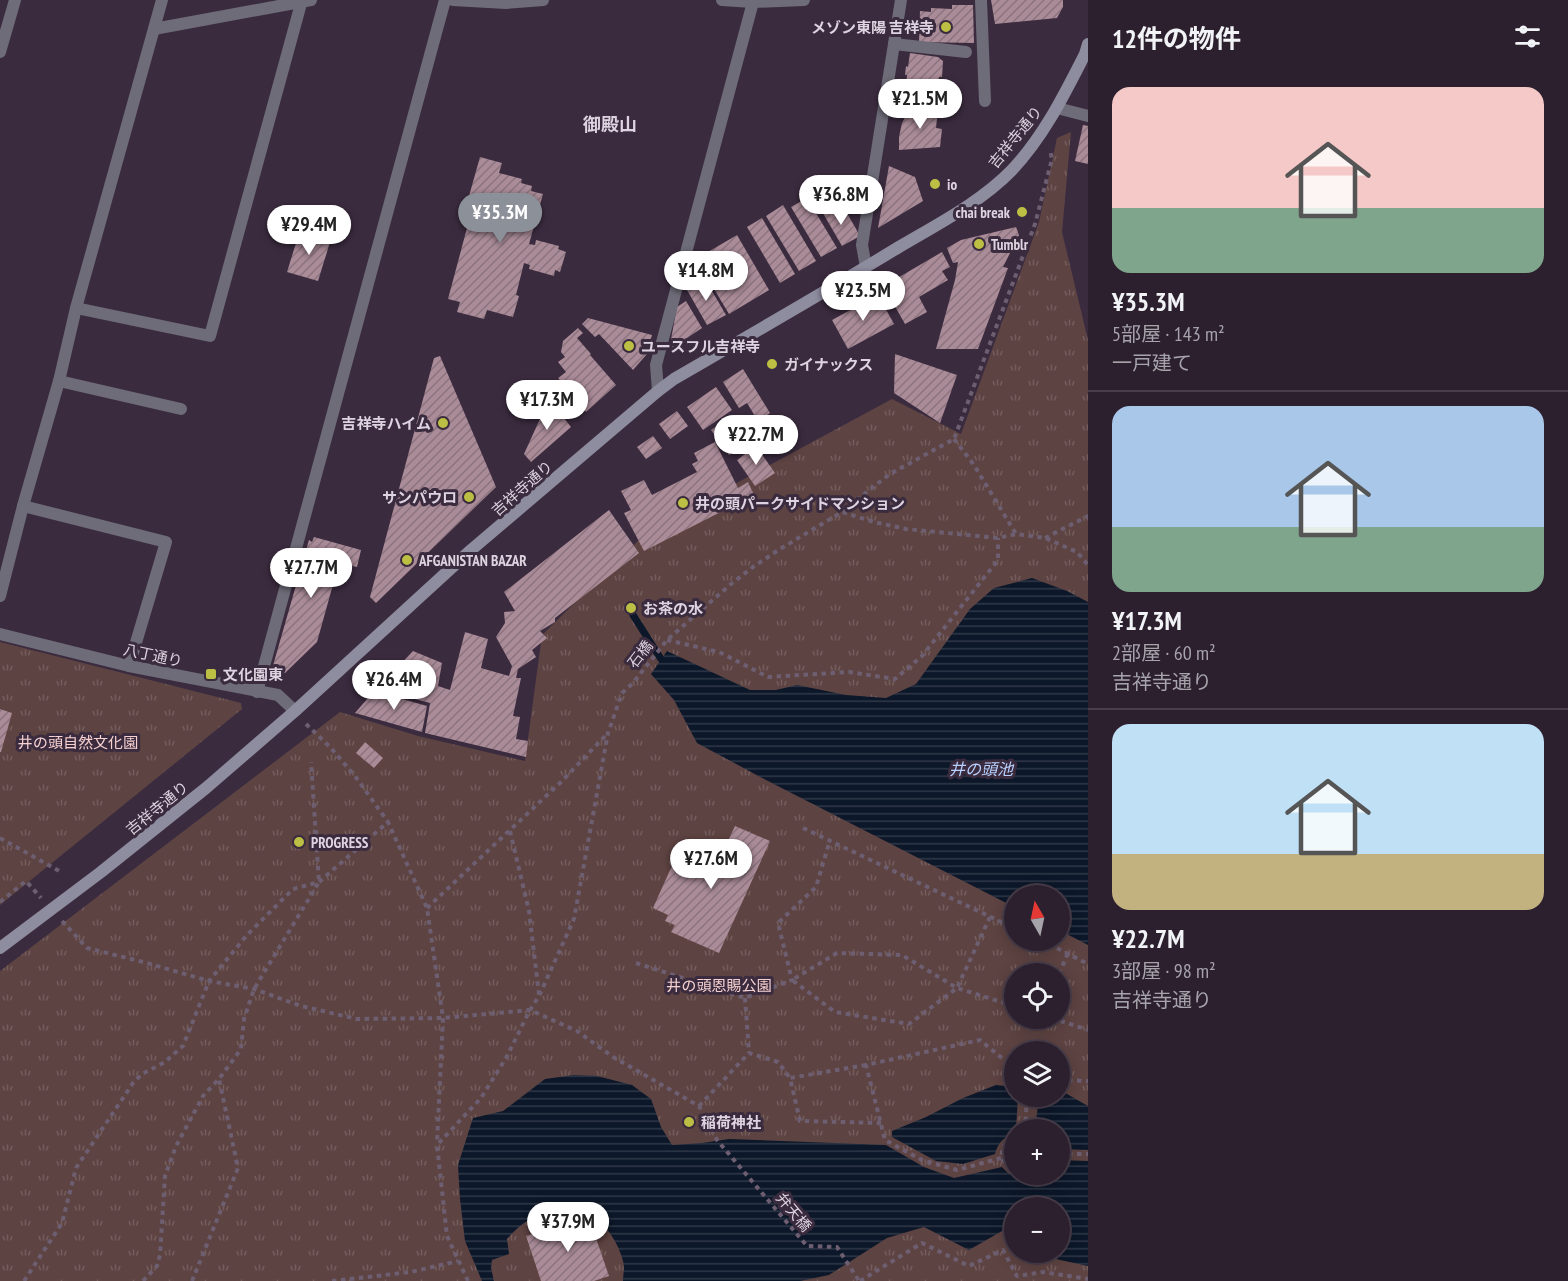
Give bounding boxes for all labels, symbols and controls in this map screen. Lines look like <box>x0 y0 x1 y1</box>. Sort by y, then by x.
place label: メゾン東陽 吉祥寺 <box>811 18 934 37</box>
marker: メゾン東陽 吉祥寺 <box>939 20 953 34</box>
icon: filters <box>1511 20 1544 53</box>
text: 12件の物件 <box>1112 22 1241 55</box>
pin: ¥21.5M <box>871 79 969 130</box>
text: ¥21.5M <box>892 85 948 111</box>
street label: 吉祥寺通り <box>984 102 1046 172</box>
district label: 御殿山 <box>582 113 637 136</box>
icon: home <box>1274 126 1382 234</box>
pin: ¥36.8M <box>792 175 890 226</box>
place label: io <box>947 175 957 194</box>
marker: io <box>928 177 942 191</box>
text: ¥36.8M <box>813 181 869 207</box>
pin: ¥35.3M <box>451 193 549 244</box>
text: ¥35.3M <box>472 199 528 225</box>
place label: chai break <box>956 203 1011 222</box>
pin: ¥29.4M <box>260 205 358 256</box>
marker: chai break <box>1015 205 1029 219</box>
text: ¥29.4M <box>281 211 337 237</box>
place label: Tumblr <box>991 235 1029 254</box>
marker: Tumblr <box>972 237 986 251</box>
pin: ¥14.8M <box>657 251 755 302</box>
text: ¥14.8M <box>678 257 734 283</box>
pin: ¥23.5M <box>814 271 912 322</box>
text: ¥23.5M <box>835 277 891 303</box>
text: ¥35.3M <box>1112 285 1185 318</box>
text: 5部屋 · 143 m² <box>1112 321 1225 347</box>
place label: ユースフル吉祥寺 <box>641 337 760 356</box>
marker: ユースフル吉祥寺 <box>622 339 636 353</box>
text: 一戸建て <box>1112 350 1192 376</box>
place label: ガイナックス <box>784 355 873 374</box>
marker: ガイナックス <box>765 357 779 371</box>
pin: ¥17.3M <box>498 380 596 431</box>
text: ¥17.3M <box>520 386 574 412</box>
place label: 吉祥寺ハイム <box>342 414 431 433</box>
pin: ¥22.7M <box>707 415 805 466</box>
marker: 吉祥寺ハイム <box>436 416 450 430</box>
text: ¥22.7M <box>728 421 784 447</box>
icon: home <box>1274 445 1382 553</box>
street label: 吉祥寺通り <box>487 456 557 520</box>
place label: サンパウロ <box>382 488 457 507</box>
marker: サンパウロ <box>462 490 476 504</box>
place label: 井の頭パークサイドマンション <box>695 494 905 513</box>
marker: 井の頭パークサイドマンション <box>676 496 690 510</box>
pin: ¥27.7M <box>262 548 360 599</box>
place label: AFGANISTAN BAZAR <box>418 551 527 570</box>
marker: AFGANISTAN BAZAR <box>400 553 414 567</box>
text: ¥27.7M <box>284 554 338 580</box>
place label: お茶の水 <box>643 599 703 618</box>
marker: お茶の水 <box>624 601 638 615</box>
text: ¥17.3M <box>1112 604 1182 637</box>
street label: 石橋 <box>623 636 657 672</box>
street label: 八丁通り <box>122 639 184 671</box>
text: 2部屋 · 60 m² <box>1112 640 1216 666</box>
pin: ¥26.4M <box>345 660 443 711</box>
place label: 文化園東 <box>223 665 283 684</box>
text: ¥26.4M <box>366 666 422 692</box>
marker: 文化園東 <box>204 667 218 681</box>
text: 吉祥寺通り <box>1112 669 1212 695</box>
park label: 井の頭自然文化園 <box>18 733 138 752</box>
water label: 井の頭池 <box>949 759 1015 779</box>
icon: home <box>1274 763 1382 871</box>
street label: 吉祥寺通り <box>122 777 192 839</box>
place label: PROGRESS <box>311 833 369 852</box>
marker: PROGRESS <box>292 835 306 849</box>
pin: ¥27.6M <box>662 839 760 890</box>
text: ¥27.6M <box>684 845 738 871</box>
north arrow <box>1004 885 1070 951</box>
map controls <box>1004 885 1070 1263</box>
text: ¥22.7M <box>1112 922 1185 955</box>
text: 3部屋 · 98 m² <box>1112 958 1216 984</box>
button: locate <box>1004 963 1070 1029</box>
park label: 井の頭恩賜公園 <box>666 976 772 995</box>
text: 吉祥寺通り <box>1112 987 1212 1013</box>
button: layers <box>1004 1041 1070 1107</box>
place label: 稲荷神社 <box>701 1113 761 1132</box>
marker: 稲荷神社 <box>682 1115 696 1129</box>
button: + <box>1004 1119 1070 1185</box>
street label: 弁天橋 <box>772 1189 816 1235</box>
button: − <box>1004 1197 1070 1263</box>
pin: ¥37.9M <box>519 1202 617 1253</box>
text: ¥37.9M <box>541 1208 595 1234</box>

